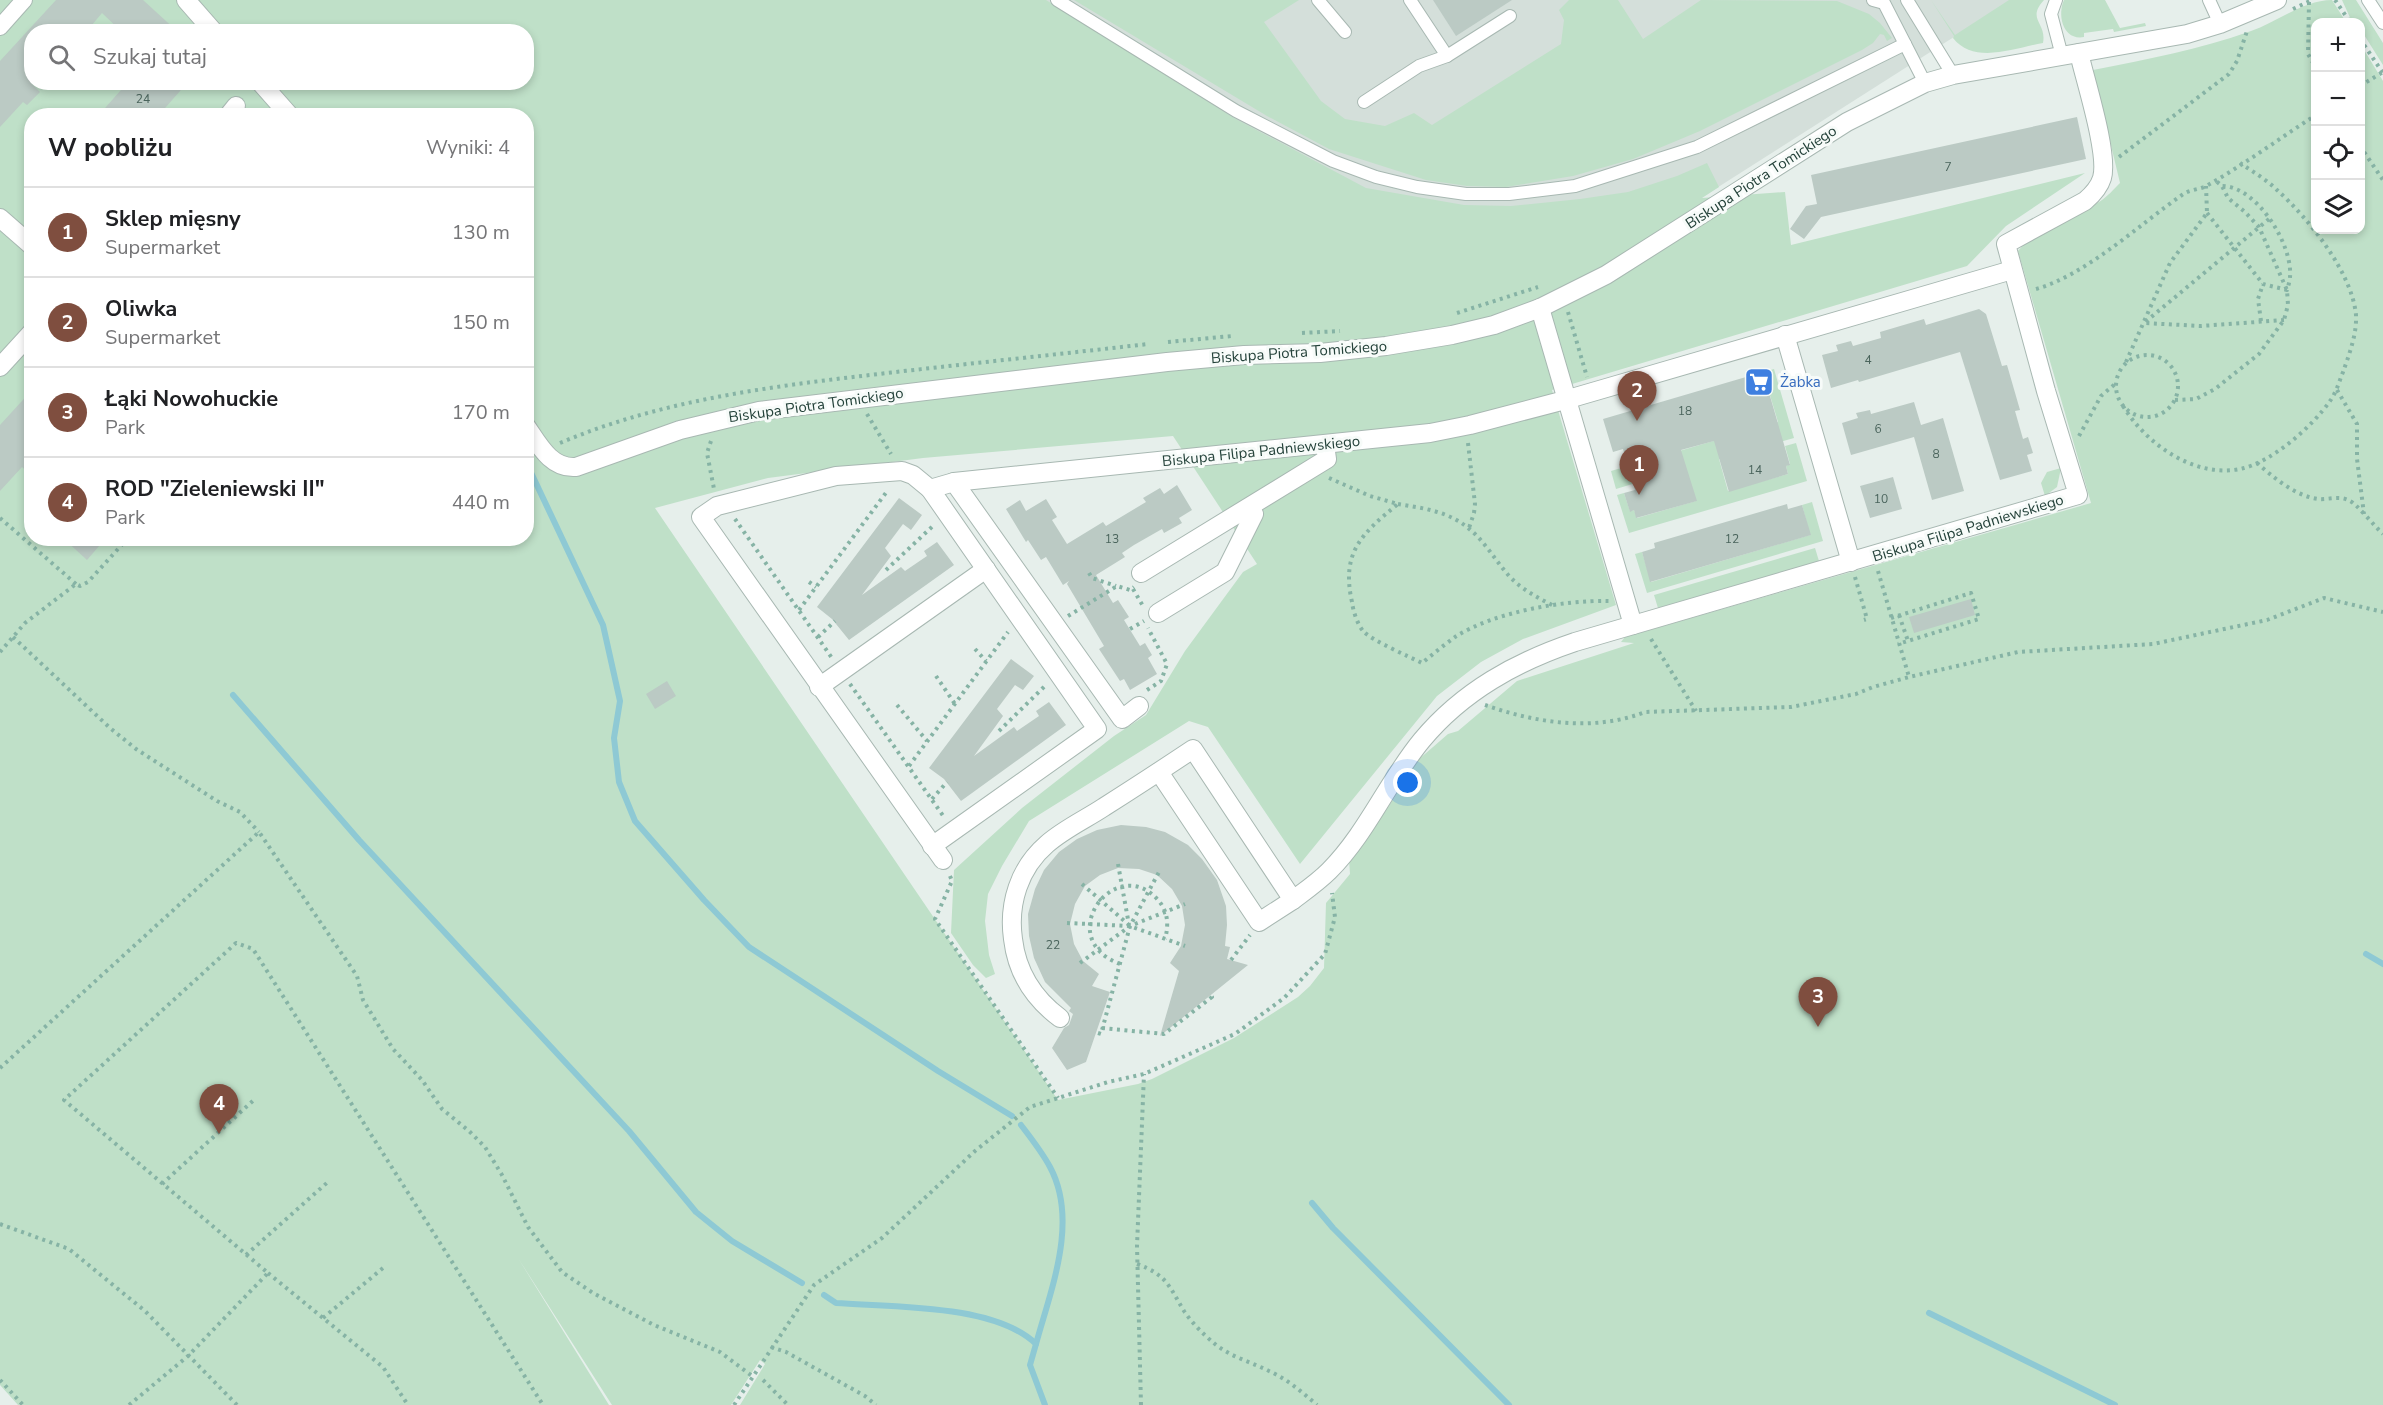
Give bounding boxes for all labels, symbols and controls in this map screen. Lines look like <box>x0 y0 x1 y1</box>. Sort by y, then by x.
map controls <box>2311 18 2365 234</box>
button: + <box>2311 18 2365 72</box>
search box <box>24 24 534 90</box>
icon: search <box>45 41 78 74</box>
text: Szukaj tutaj <box>93 42 207 72</box>
button: − <box>2311 72 2365 126</box>
house number: 24 <box>136 91 150 107</box>
street label: Biskupa Piotra Tomickiego <box>1682 121 1840 233</box>
button: locate <box>2311 126 2365 180</box>
text: W pobliżu <box>48 130 172 165</box>
text: Wyniki: 4 <box>426 134 510 161</box>
house number: 7 <box>1944 159 1952 175</box>
button: layers <box>2311 180 2365 234</box>
text: Sklep mięsny <box>105 204 241 234</box>
text: 1 <box>62 219 74 246</box>
text: 130 m <box>452 219 510 246</box>
text: Supermarket <box>105 234 220 261</box>
text: Oliwka <box>105 294 177 324</box>
text: 2 <box>62 309 74 336</box>
text: 150 m <box>452 309 510 336</box>
text: Supermarket <box>105 324 220 351</box>
street label: Biskupa Piotra Tomickiego <box>1210 336 1388 368</box>
house number: 4 <box>1864 352 1872 368</box>
supermarket icon: Żabka <box>1743 366 1775 398</box>
pin: 2 <box>1618 372 1656 421</box>
place label: Żabka <box>1780 372 1821 392</box>
street label: Biskupa Piotra Tomickiego <box>727 383 905 427</box>
text: Łąki Nowohuckie <box>105 384 278 414</box>
text: 3 <box>62 399 74 426</box>
text: 170 m <box>452 399 510 426</box>
house number: 18 <box>1678 403 1692 419</box>
text: Park <box>105 414 145 441</box>
house number: 6 <box>1874 421 1882 437</box>
street label: Biskupa Filipa Padniewskiego <box>1161 431 1361 471</box>
pin: 1 <box>1620 446 1658 495</box>
house number: 8 <box>1932 446 1940 462</box>
house number: 14 <box>1748 462 1762 478</box>
text: ROD "Zieleniewski II" <box>105 474 325 504</box>
text: 4 <box>62 489 74 516</box>
text: 440 m <box>452 489 510 516</box>
street label: Biskupa Filipa Padniewskiego <box>1870 489 2066 567</box>
house number: 10 <box>1874 491 1888 507</box>
text: Park <box>105 504 145 531</box>
house number: 13 <box>1105 531 1119 547</box>
house number: 12 <box>1725 531 1739 547</box>
your location <box>1393 768 1422 797</box>
house number: 22 <box>1046 937 1060 953</box>
pin: 3 <box>1798 978 1838 1027</box>
pin: 4 <box>200 1084 238 1134</box>

